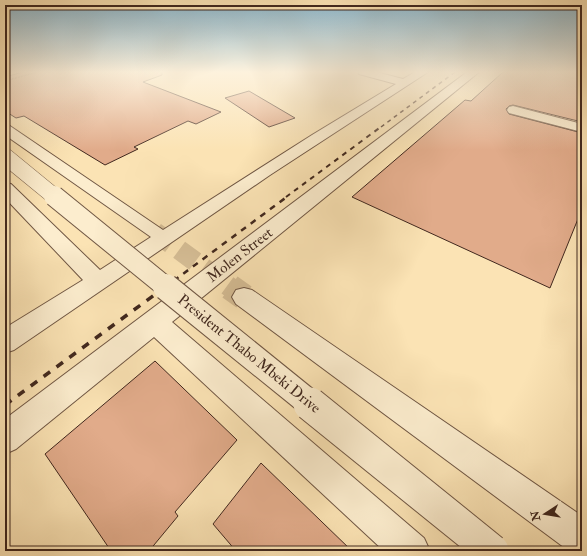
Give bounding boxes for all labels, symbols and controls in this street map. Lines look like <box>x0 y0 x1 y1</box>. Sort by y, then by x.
street label: Molen Street <box>203 223 277 287</box>
street label: President Thabo Mbeki Drive <box>174 290 324 418</box>
north arrow <box>525 494 565 534</box>
text: N <box>528 509 543 523</box>

